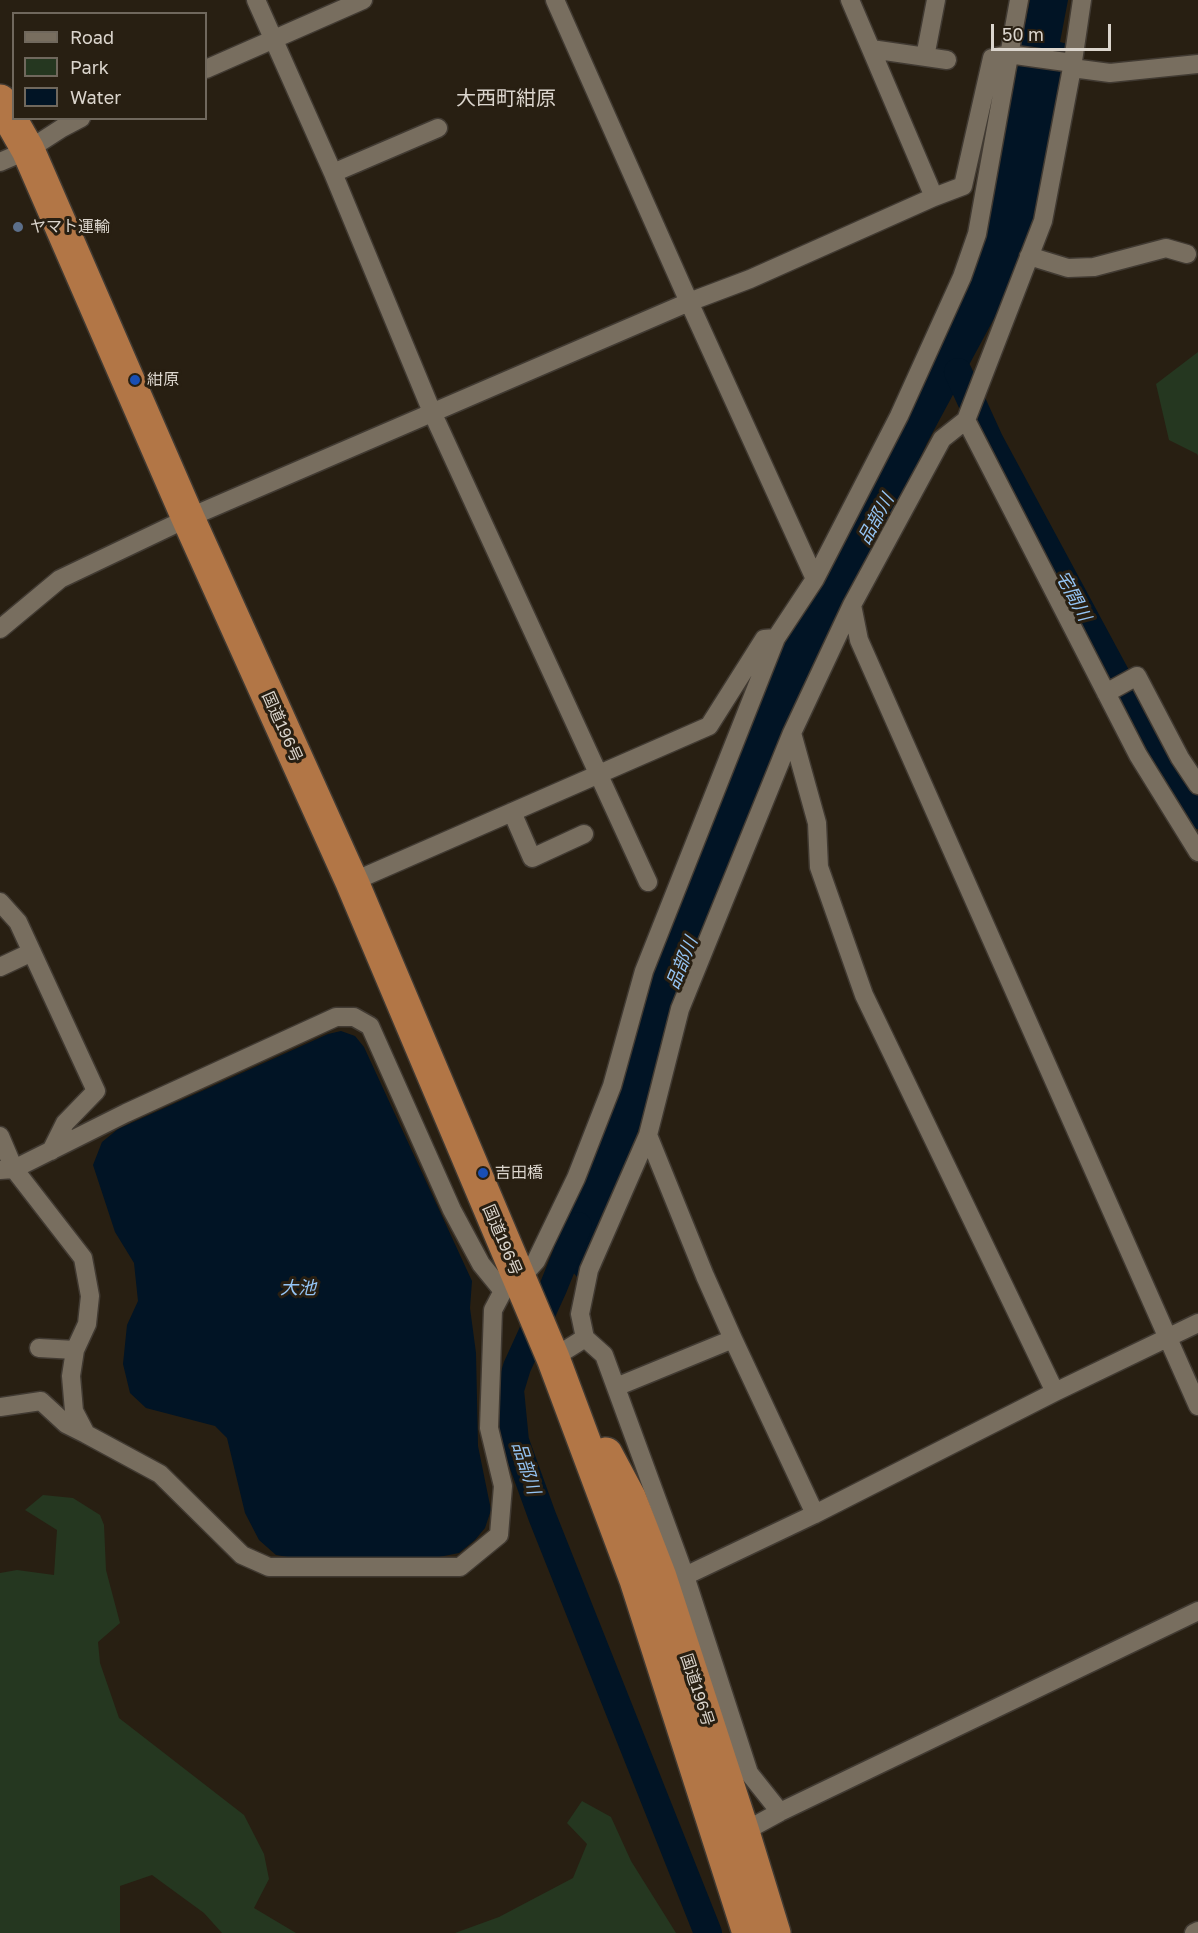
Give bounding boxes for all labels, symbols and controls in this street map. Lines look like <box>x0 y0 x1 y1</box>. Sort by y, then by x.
legend <box>12 12 207 120</box>
scale bar <box>994 12 1114 50</box>
text: 50 m <box>1002 23 1044 45</box>
text: Road <box>70 26 114 48</box>
text: Park <box>70 56 109 78</box>
text: Water <box>70 86 121 108</box>
district label: 大西町紺原 <box>456 87 556 111</box>
place label: ヤマト運輸 <box>30 217 110 237</box>
marker: ヤマト運輸 <box>11 220 25 234</box>
place label: 紺原 <box>147 370 179 390</box>
marker: 紺原 <box>128 373 142 387</box>
water label: 品部川 <box>853 490 899 548</box>
water label: 宅間川 <box>1051 567 1095 625</box>
street label: 国道196号 <box>258 689 306 765</box>
water label: 品部川 <box>662 934 702 992</box>
place label: 吉田橋 <box>495 1163 543 1183</box>
marker: 吉田橋 <box>476 1166 490 1180</box>
street label: 国道196号 <box>478 1202 526 1278</box>
water label: 大池 <box>280 1277 316 1299</box>
water label: 品部川 <box>507 1439 545 1497</box>
street label: 国道196号 <box>676 1651 718 1729</box>

